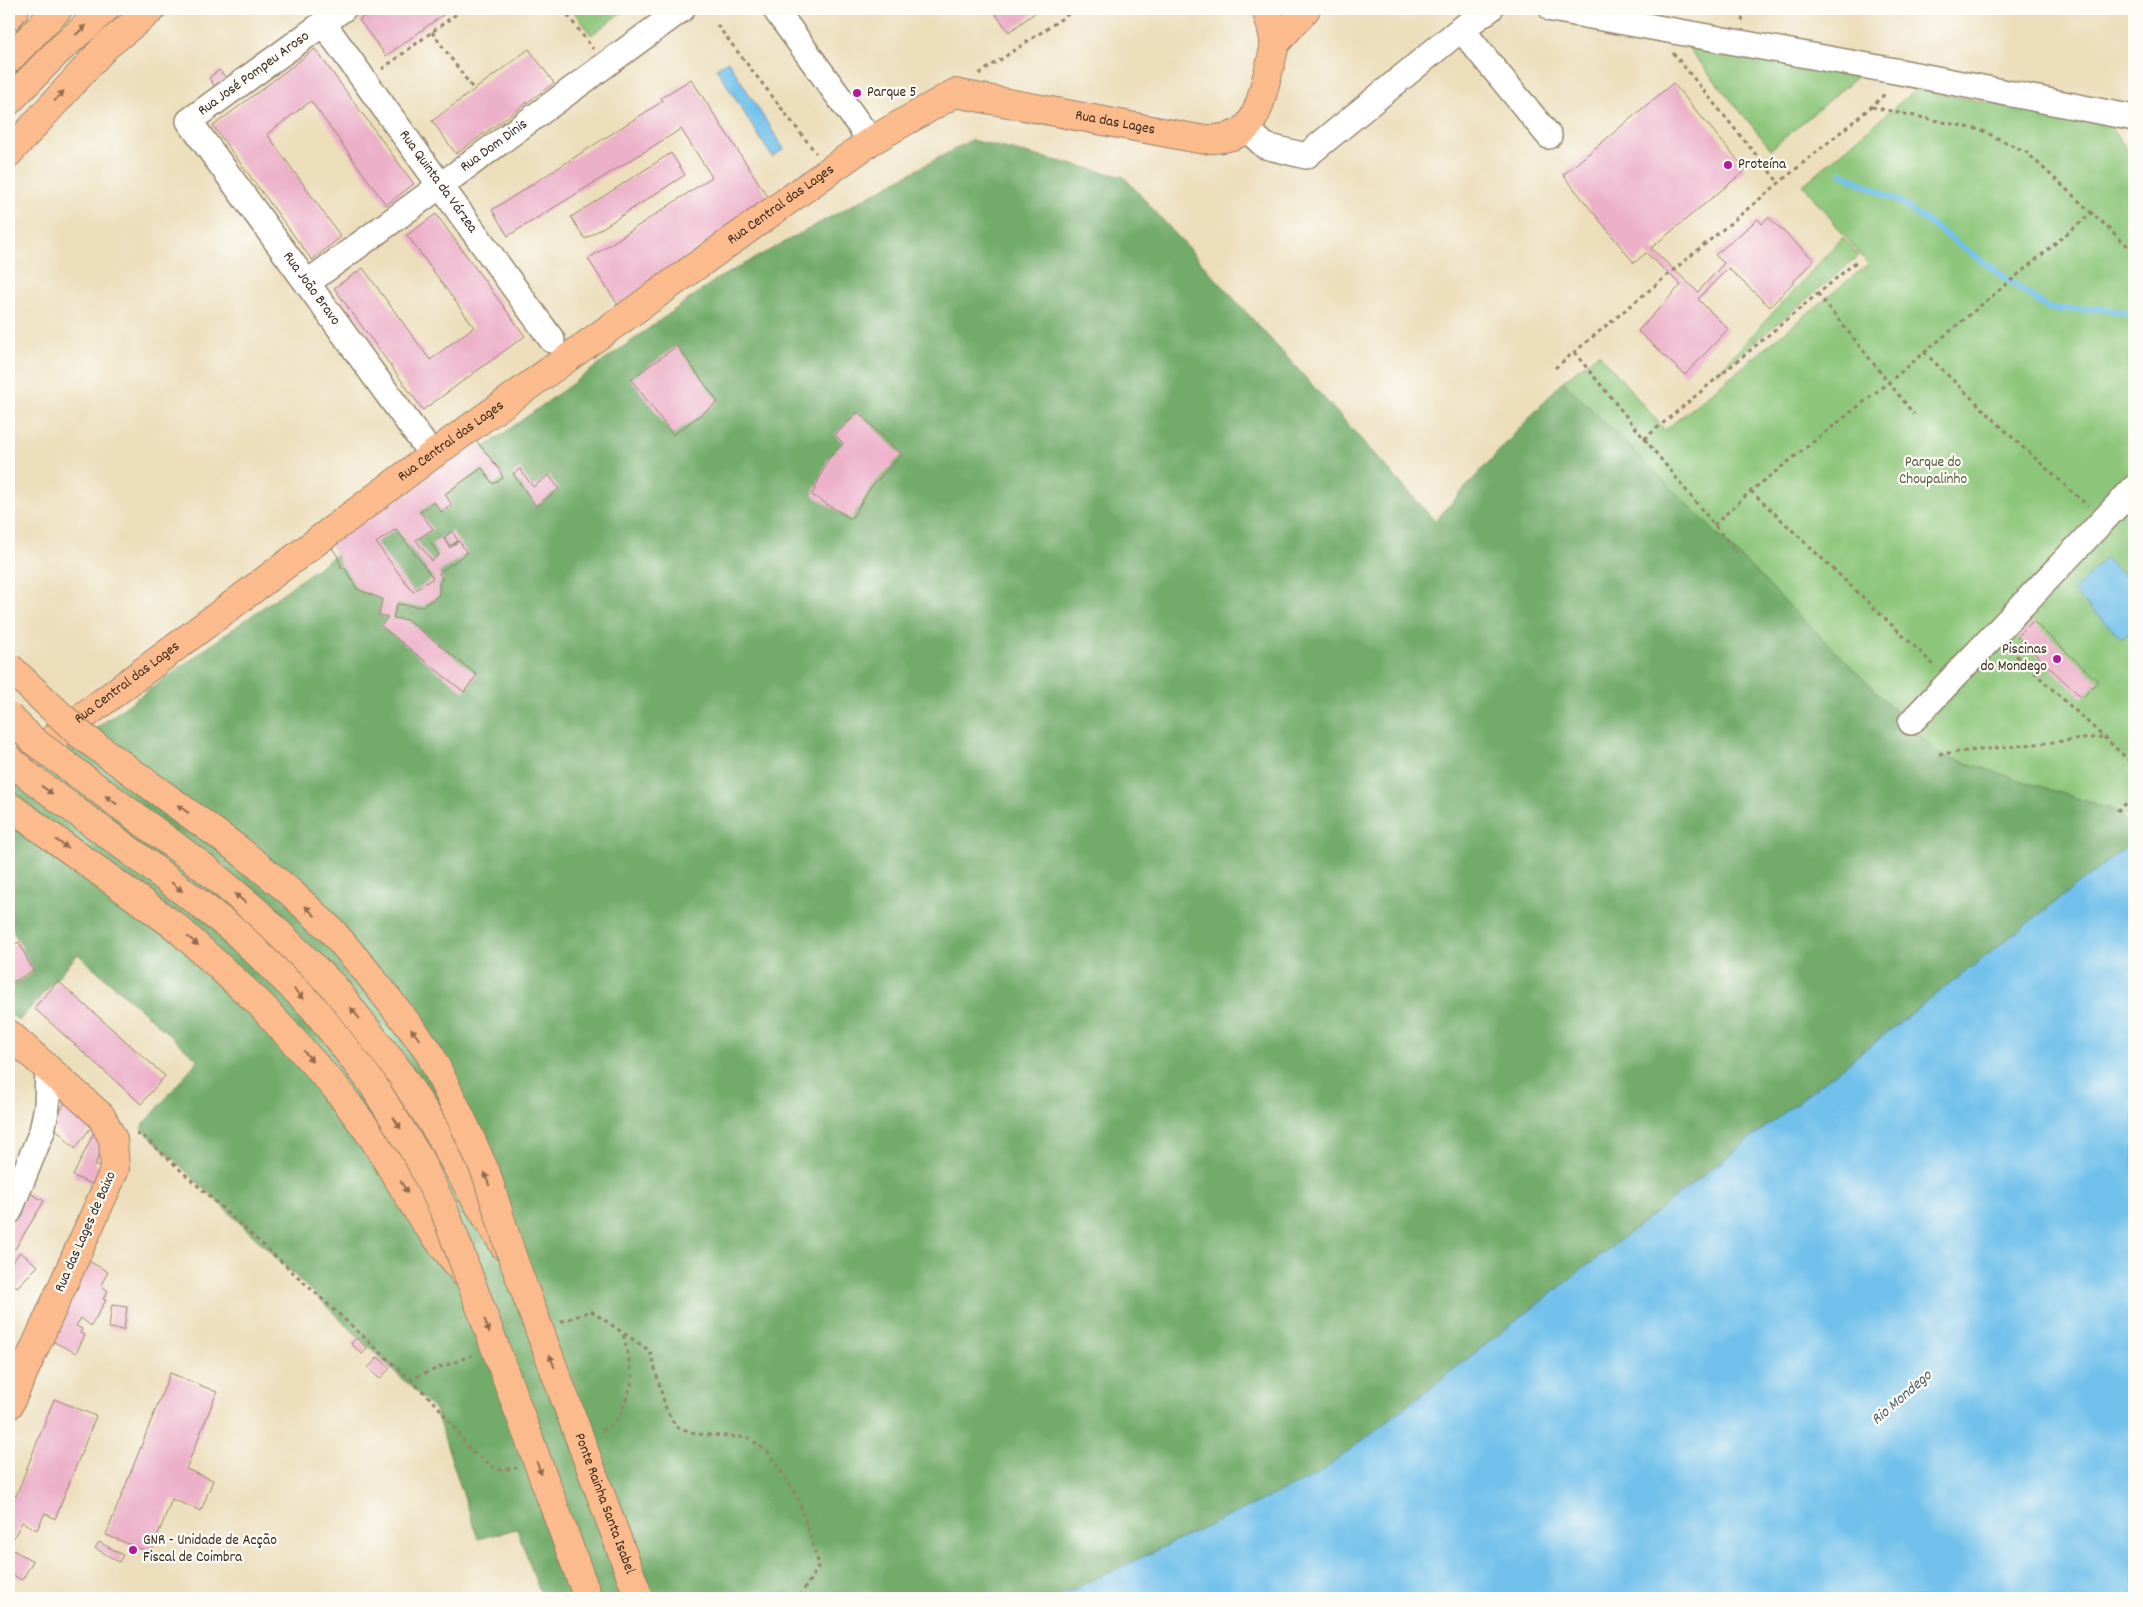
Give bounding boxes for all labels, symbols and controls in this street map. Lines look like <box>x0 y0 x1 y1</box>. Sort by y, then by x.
one-way arrow <box>74 24 86 36</box>
street label: Rua José Pompeu Aroso <box>194 26 315 122</box>
place label: Parque 5 <box>867 82 917 104</box>
marker: Parque 5 <box>851 87 863 99</box>
one-way arrow <box>53 91 65 103</box>
street label: Rua das Lages <box>1073 105 1157 141</box>
street label: Rua Dom Dinis <box>456 114 533 178</box>
street label: Rua Quinta da Várzea <box>393 126 483 239</box>
place label: Proteína <box>1738 154 1787 176</box>
street label: Rua Central das Lages <box>723 159 839 251</box>
marker: Proteína <box>1722 159 1734 171</box>
street label: Rua João Bravo <box>277 247 346 331</box>
street label: Rua Central das Lages <box>393 396 509 488</box>
park label: Parque do Choupalinho <box>1899 452 1967 491</box>
street label: Rua Central das Lages <box>70 636 185 730</box>
place label: Piscinas do Mondego <box>1981 639 2047 678</box>
marker: Piscinas do Mondego <box>2051 653 2063 665</box>
one-way arrow <box>40 785 54 795</box>
one-way arrow <box>105 794 118 805</box>
one-way arrow <box>176 804 190 814</box>
one-way arrow <box>55 839 68 850</box>
one-way arrow <box>170 881 183 892</box>
one-way arrow <box>235 892 247 904</box>
one-way arrow <box>304 905 316 917</box>
one-way arrow <box>186 936 199 947</box>
one-way arrow <box>293 988 305 1000</box>
one-way arrow <box>349 1007 360 1020</box>
one-way arrow <box>410 1028 421 1041</box>
one-way arrow <box>302 1049 314 1061</box>
one-way arrow <box>393 1116 402 1129</box>
street label: Rua das Lages de Baixo <box>49 1168 123 1296</box>
one-way arrow <box>483 1171 491 1186</box>
one-way arrow <box>399 1180 408 1193</box>
one-way arrow <box>483 1319 491 1334</box>
one-way arrow <box>548 1353 556 1368</box>
water label: Rio Mondego <box>1867 1364 1938 1431</box>
street label: Ponte Rainha Santa Isabel <box>568 1430 640 1578</box>
one-way arrow <box>536 1461 543 1476</box>
place label: GNR - Unidade de Acção Fiscal de Coimbra <box>143 1530 277 1569</box>
marker: GNR - Unidade de Acção Fiscal de Coimbra <box>127 1544 139 1556</box>

